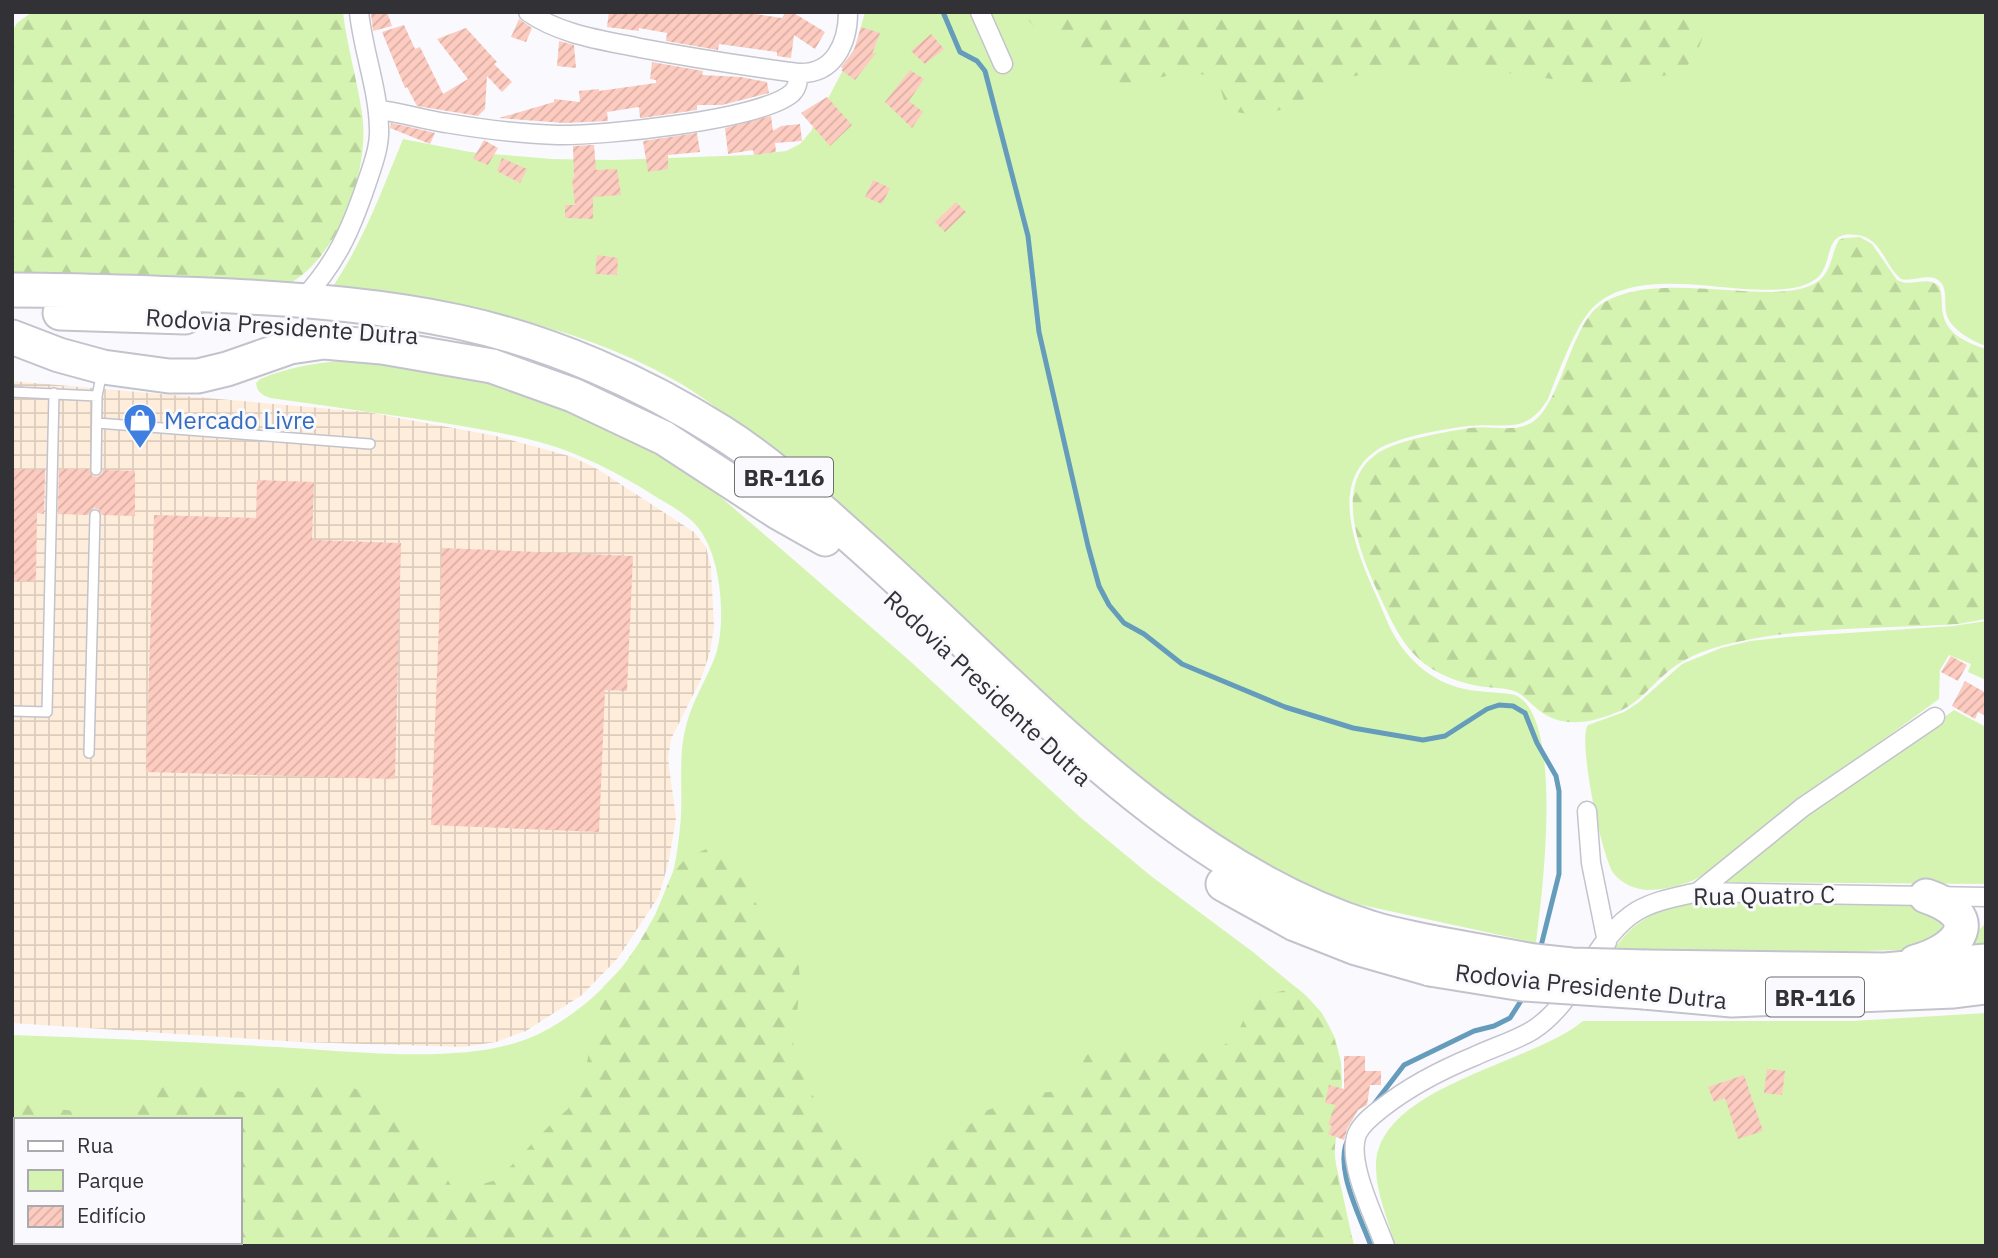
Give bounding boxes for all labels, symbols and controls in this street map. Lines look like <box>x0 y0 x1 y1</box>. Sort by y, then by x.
street label: Rodovia Presidente Dutra <box>145 301 420 352</box>
shop icon: Mercado Livre <box>121 401 159 450</box>
place label: Mercado Livre <box>164 404 315 436</box>
road number: BR-116 <box>735 457 833 496</box>
street label: Rodovia Presidente Dutra <box>877 583 1099 793</box>
street label: Rua Quatro C <box>1693 878 1835 912</box>
street label: Rodovia Presidente Dutra <box>1453 956 1729 1016</box>
road number: BR-116 <box>1766 978 1864 1016</box>
legend <box>14 1118 242 1244</box>
text: Rua <box>77 1131 114 1159</box>
text: Parque <box>77 1166 144 1194</box>
text: Edifício <box>77 1201 146 1229</box>

